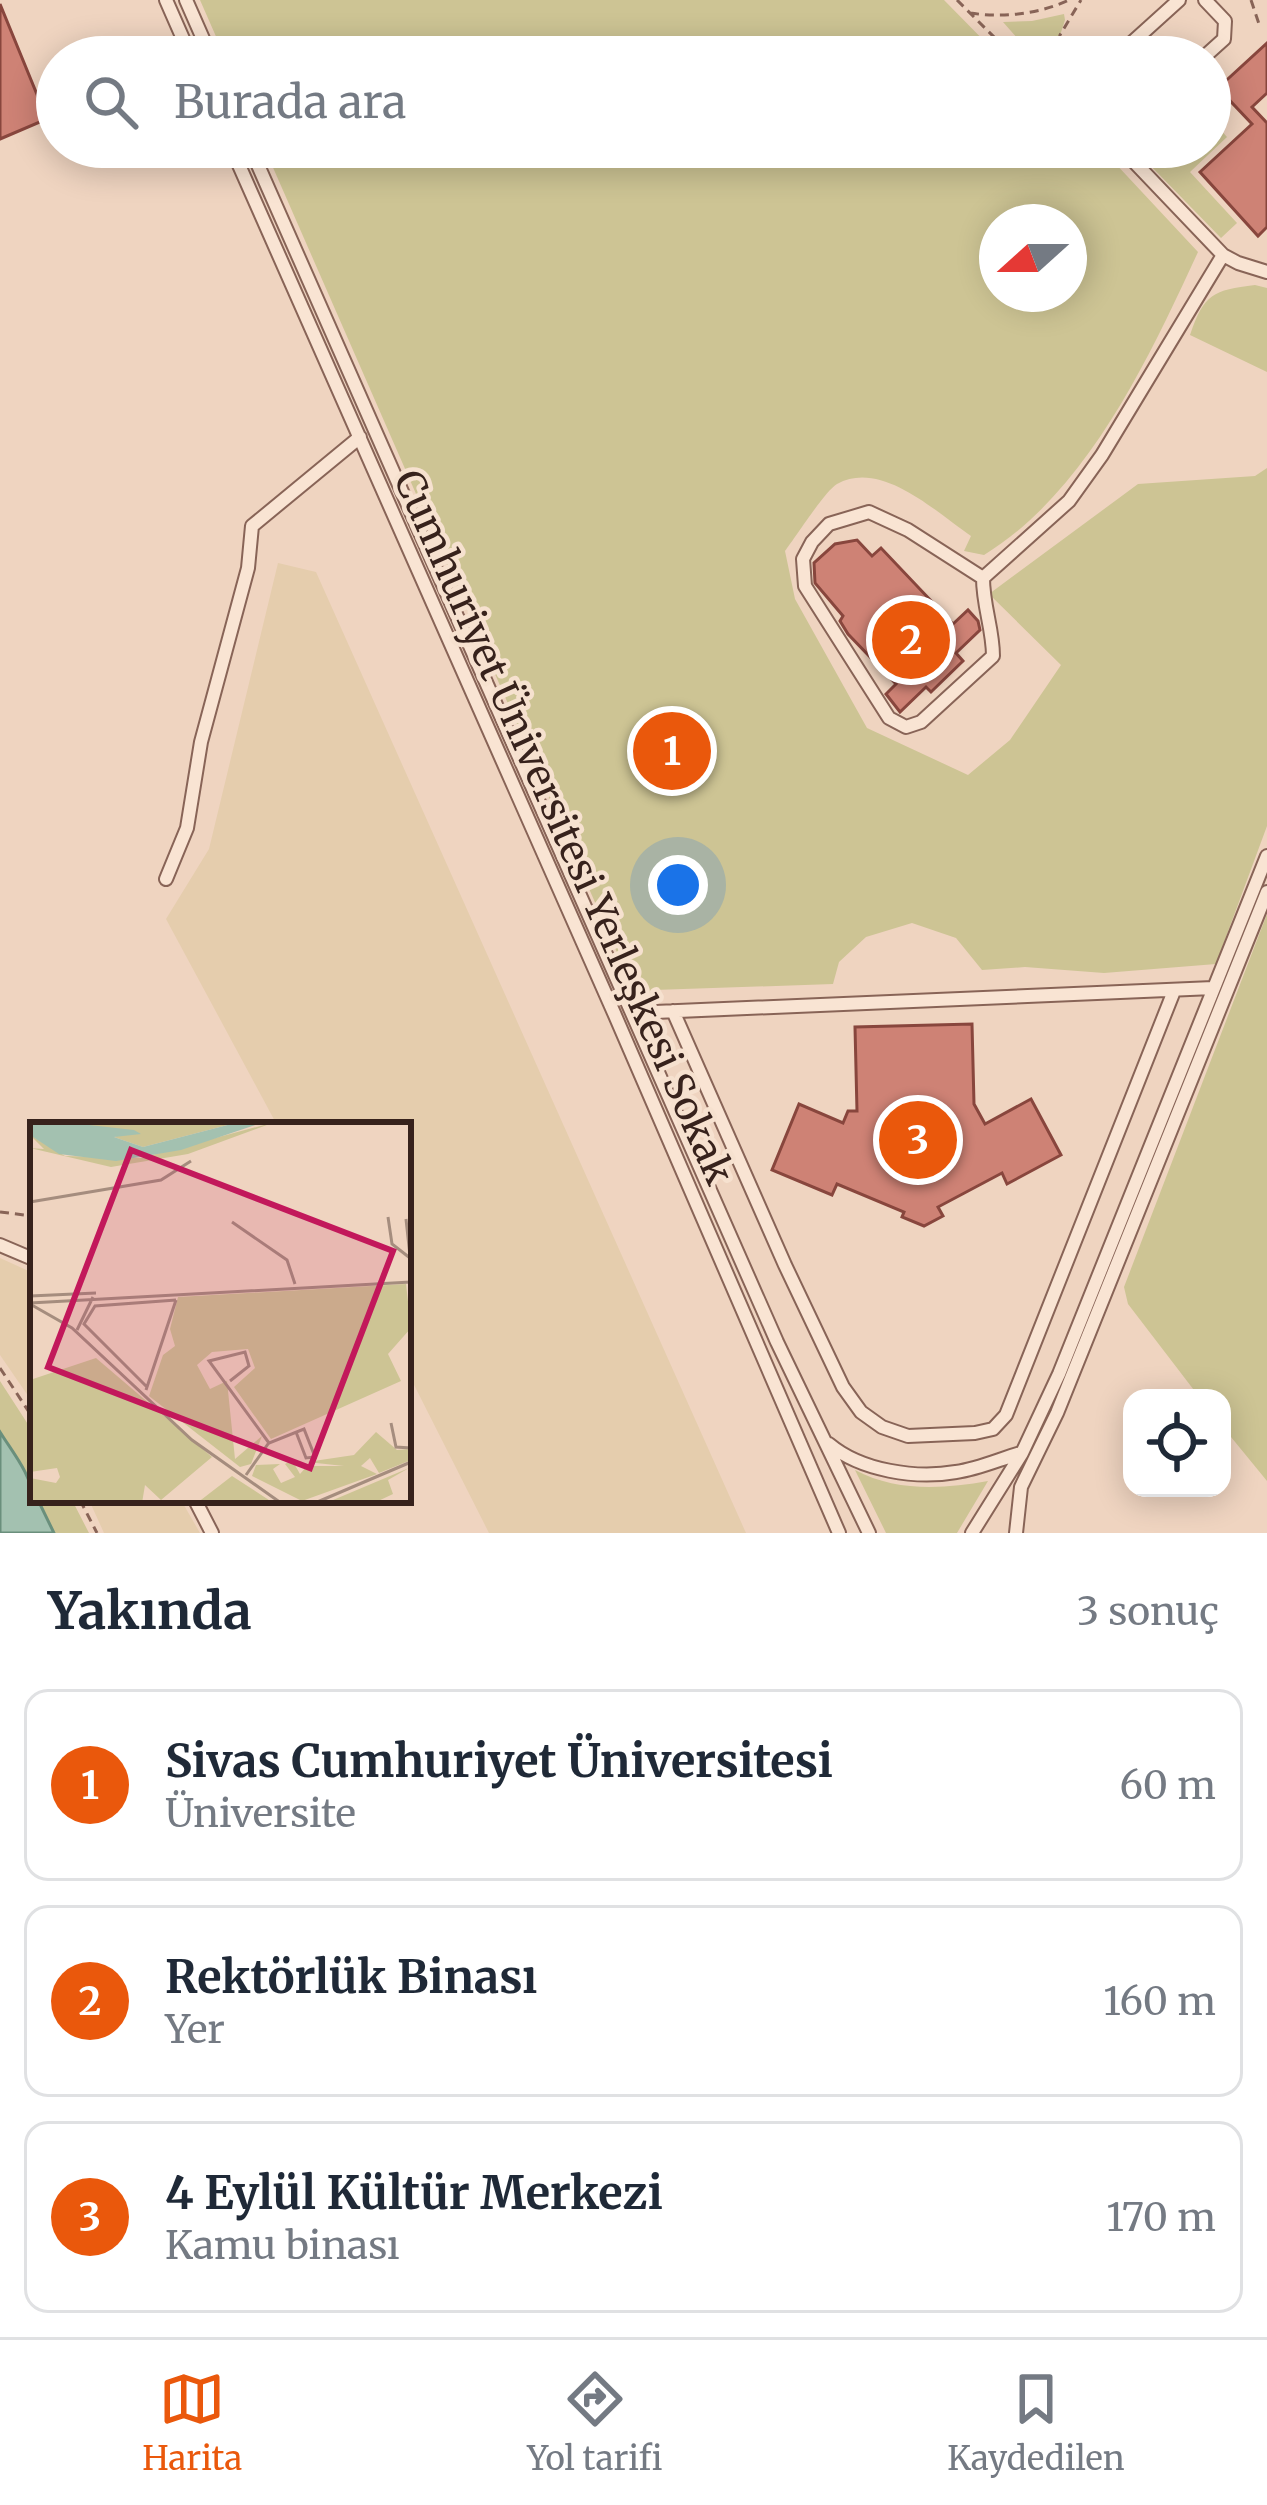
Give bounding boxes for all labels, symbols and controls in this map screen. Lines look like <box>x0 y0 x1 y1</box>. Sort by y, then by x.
search box <box>36 36 1231 168</box>
icon: search <box>78 69 144 135</box>
text: Burada ara <box>174 74 406 130</box>
north arrow <box>979 204 1087 312</box>
street label: Cumhuriyet Üniversitesi Yerleşkesi Sokak <box>383 462 744 1192</box>
pin: 2 <box>872 595 950 685</box>
pin: 1 <box>633 706 711 796</box>
your location <box>648 855 708 915</box>
pin: 3 <box>879 1095 957 1185</box>
inset map <box>30 1122 411 1503</box>
map controls <box>1123 1389 1231 1497</box>
button: locate <box>1123 1389 1231 1497</box>
text: Yakında <box>48 1579 252 1643</box>
text: 3 sonuç <box>1077 1587 1219 1636</box>
text: Sivas Cumhuriyet Üniversitesi <box>165 1733 833 1789</box>
text: 1 <box>81 1761 99 1810</box>
text: 60 m <box>1119 1761 1216 1810</box>
text: Üniversite <box>165 1789 356 1838</box>
text: Rektörlük Binası <box>165 1949 537 2005</box>
text: 2 <box>79 1977 101 2026</box>
text: 160 m <box>1103 1977 1216 2026</box>
text: Yer <box>165 2005 225 2054</box>
text: 4 Eylül Kültür Merkezi <box>165 2165 663 2221</box>
text: 3 <box>79 2193 101 2242</box>
text: 170 m <box>1106 2193 1216 2242</box>
text: Kamu binası <box>165 2221 400 2270</box>
tab: Harita <box>142 2366 242 2479</box>
tab: Yol tarifi <box>527 2366 663 2479</box>
tab: Kaydedilen <box>947 2366 1125 2479</box>

